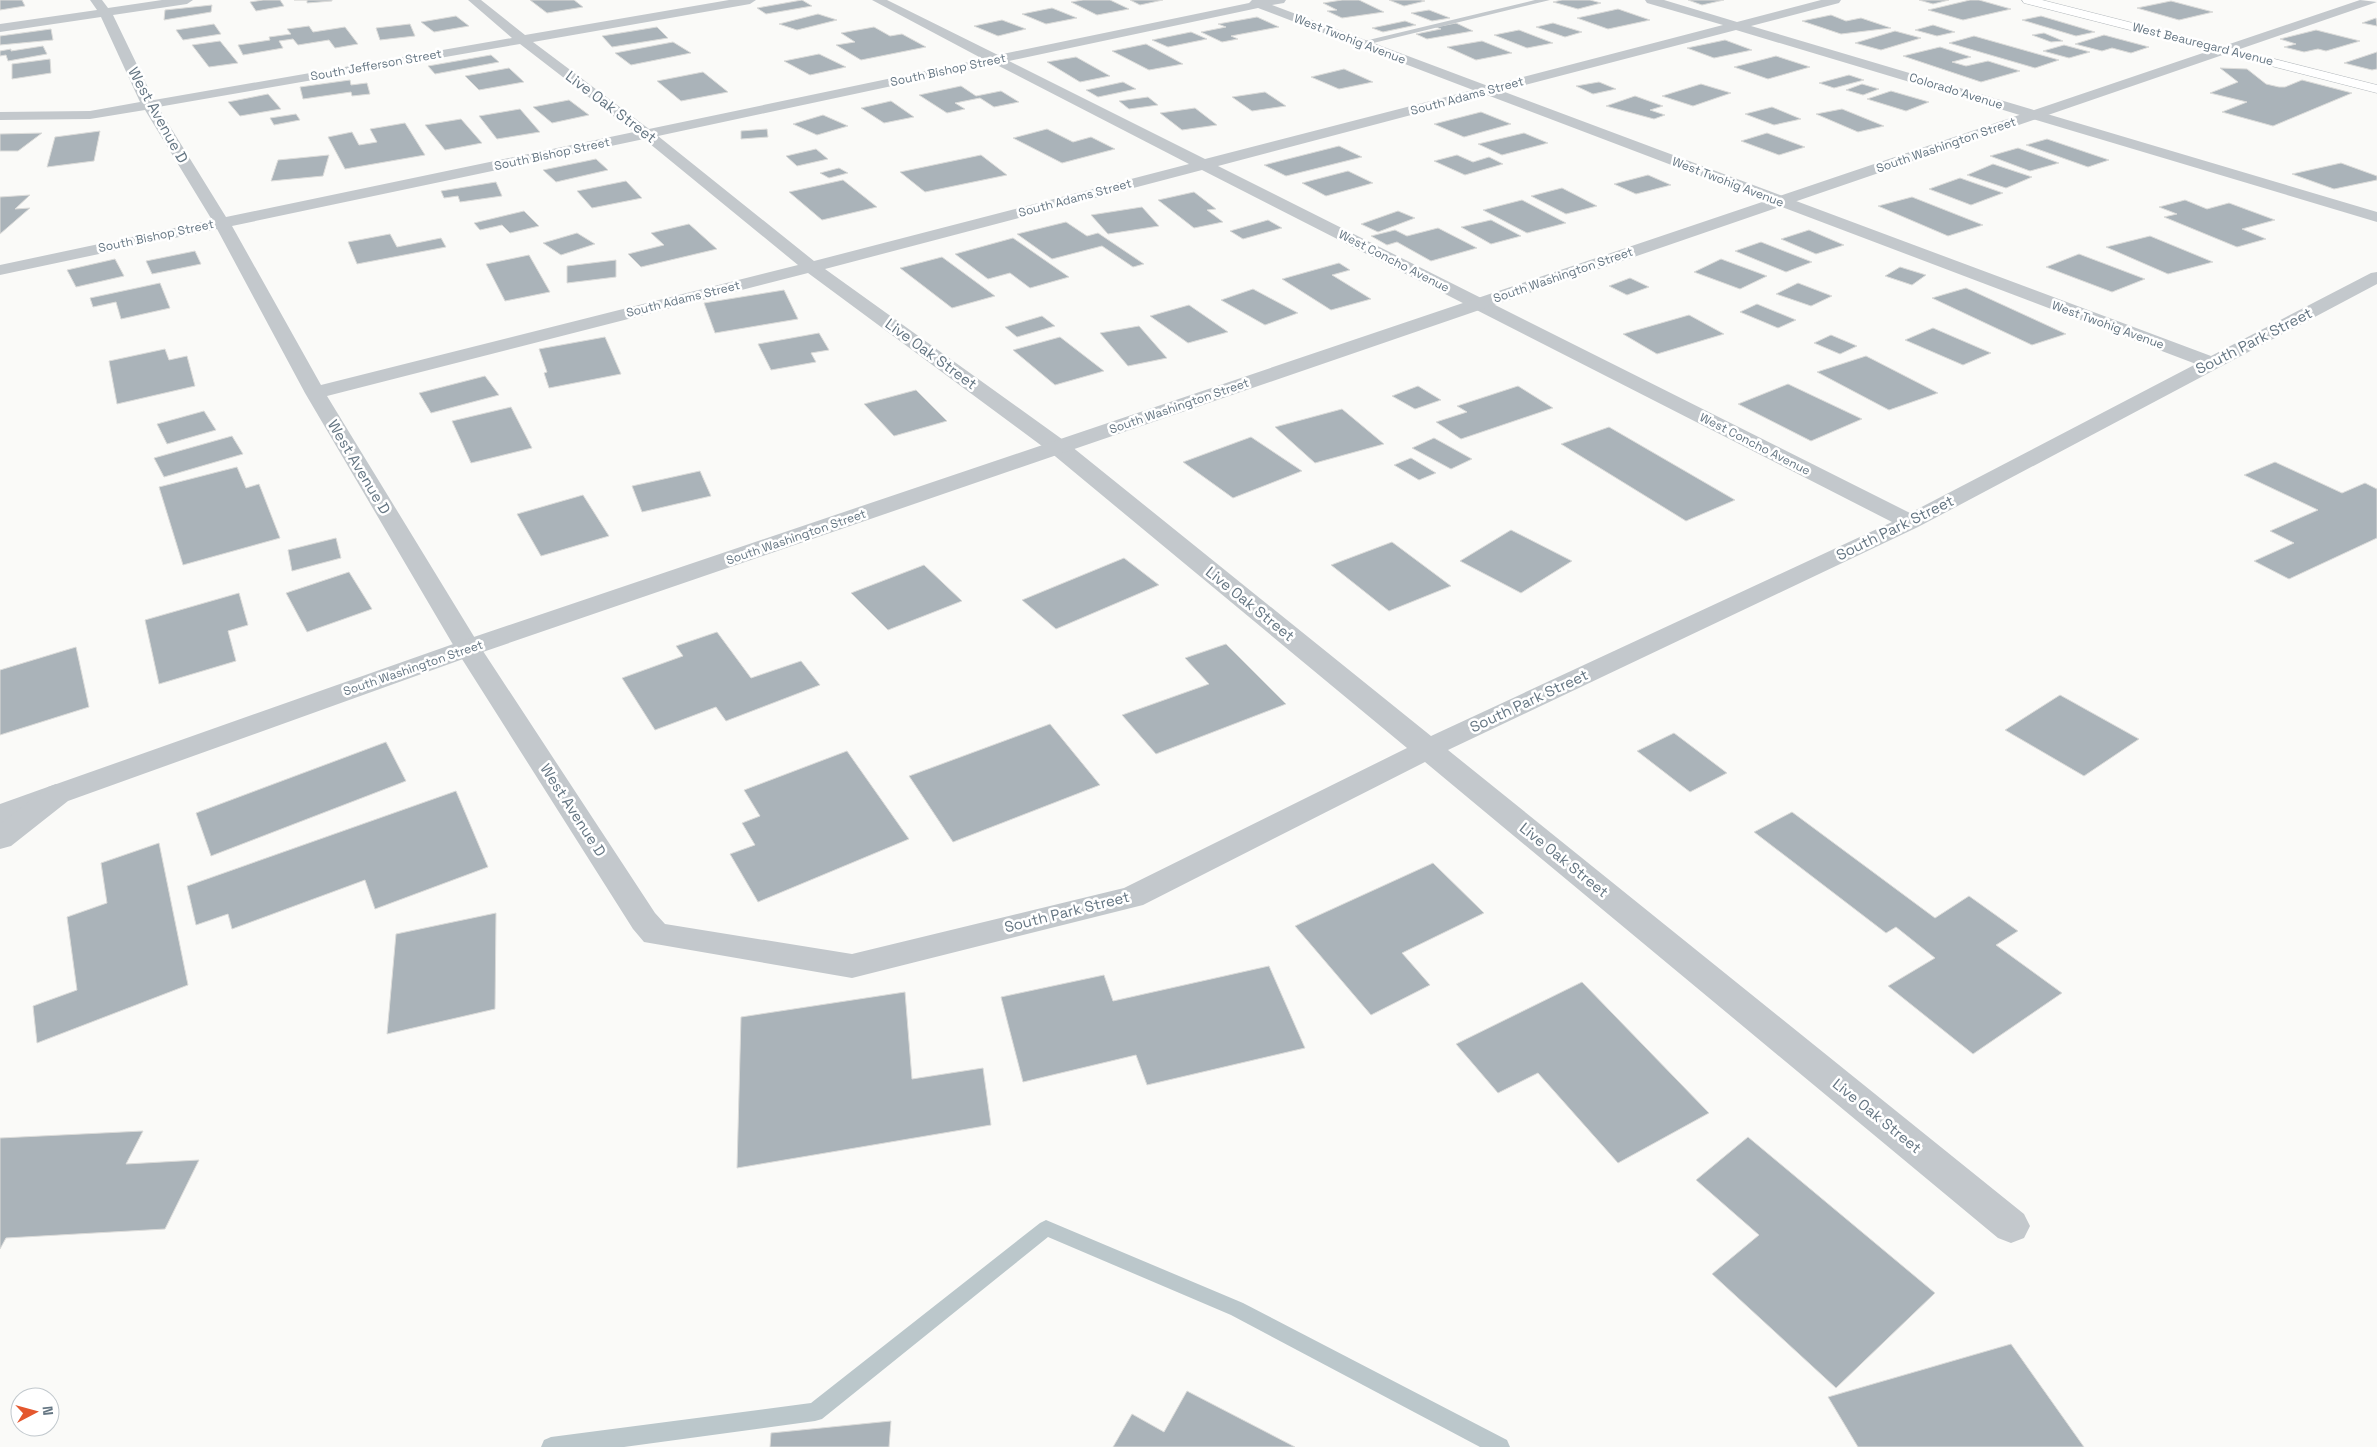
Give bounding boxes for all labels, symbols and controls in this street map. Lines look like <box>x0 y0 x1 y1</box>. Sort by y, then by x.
street label: West Twohig Avenue <box>1292 10 1408 68</box>
street label: West Beauregard Avenue <box>2131 19 2275 69</box>
street label: South Jefferson Street <box>309 46 443 84</box>
street label: South Bishop Street <box>889 50 1007 90</box>
street label: West Avenue D <box>124 63 193 166</box>
street label: Live Oak Street <box>562 66 661 147</box>
street label: Colorado Avenue <box>1907 69 2005 113</box>
street label: South Adams Street <box>1409 73 1525 119</box>
street label: South Washington Street <box>1874 114 2018 176</box>
street label: South Bishop Street <box>493 134 611 174</box>
street label: West Twohig Avenue <box>1670 153 1786 211</box>
street label: South Adams Street <box>1017 175 1133 221</box>
street label: South Bishop Street <box>97 216 215 256</box>
street label: West Concho Avenue <box>1336 226 1452 296</box>
street label: South Washington Street <box>1491 244 1635 306</box>
street label: South Adams Street <box>625 277 741 321</box>
street label: West Twohig Avenue <box>2050 297 2166 353</box>
street label: South Park Street <box>2192 303 2315 378</box>
street label: Live Oak Street <box>882 314 981 393</box>
street label: South Washington Street <box>1107 375 1251 437</box>
street label: West Concho Avenue <box>1697 409 1813 479</box>
street label: West Avenue D <box>324 416 395 517</box>
street label: South Park Street <box>1833 491 1957 564</box>
street label: South Washington Street <box>724 506 868 568</box>
street label: Live Oak Street <box>1202 562 1299 645</box>
street label: South Washington Street <box>341 637 485 699</box>
street label: South Park Street <box>1467 665 1591 736</box>
street label: West Avenue D <box>536 760 611 860</box>
street label: Live Oak Street <box>1516 818 1613 901</box>
street label: South Park Street <box>1002 887 1132 936</box>
street label: Live Oak Street <box>1829 1074 1926 1157</box>
north arrow <box>10 1387 60 1437</box>
text: N <box>38 1405 57 1416</box>

